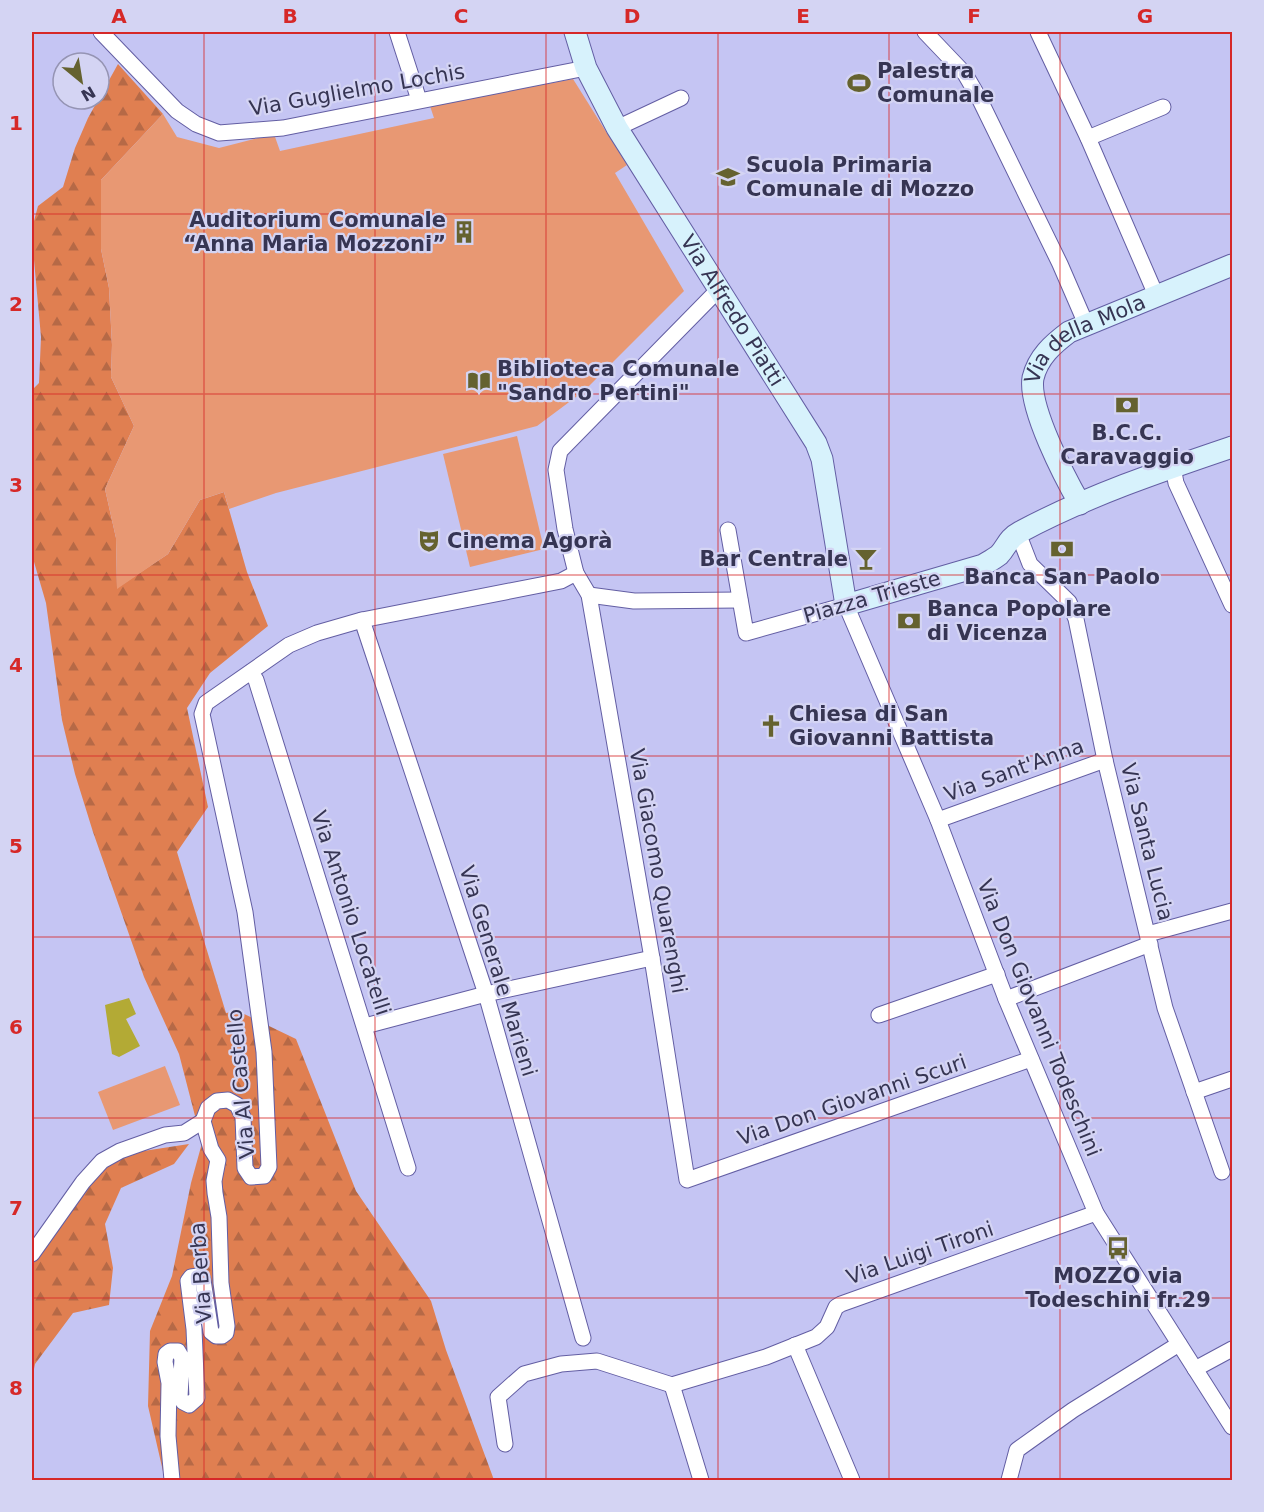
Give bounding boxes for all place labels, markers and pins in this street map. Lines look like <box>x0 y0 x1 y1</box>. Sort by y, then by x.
place label: Palestra Comunale <box>877 59 994 107</box>
sports icon: Palestra Comunale <box>846 70 872 96</box>
place label: Scuola Primaria Comunale di Mozzo <box>746 153 974 201</box>
school or university icon: Scuola Primaria Comunale di Mozzo <box>715 164 741 190</box>
place label: Auditorium Comunale “Anna Maria Mozzoni” <box>183 208 446 256</box>
building icon: Auditorium Comunale “Anna Maria Mozzoni” <box>451 219 477 245</box>
place label: Biblioteca Comunale "Sandro Pertini" <box>497 357 740 405</box>
library icon: Biblioteca Comunale "Sandro Pertini" <box>466 368 492 394</box>
bank icon: B.C.C. Caravaggio <box>1114 392 1140 418</box>
place label: B.C.C. Caravaggio <box>1060 421 1194 469</box>
theatre icon: Cinema Agorà <box>416 528 442 554</box>
place label: Cinema Agorà <box>447 529 612 553</box>
bank icon: Banca San Paolo <box>1049 536 1075 562</box>
bar icon: Bar Centrale <box>853 546 879 572</box>
place label: Bar Centrale <box>700 547 848 571</box>
place label: Banca San Paolo <box>964 565 1160 589</box>
place label: Banca Popolare di Vicenza <box>927 597 1111 645</box>
bank icon: Banca Popolare di Vicenza <box>896 608 922 634</box>
place label: Chiesa di San Giovanni Battista <box>789 702 994 750</box>
church icon: Chiesa di San Giovanni Battista <box>758 713 784 739</box>
bus stop icon: MOZZO via Todeschini fr.29 <box>1105 1235 1131 1261</box>
place label: MOZZO via Todeschini fr.29 <box>1025 1264 1211 1312</box>

